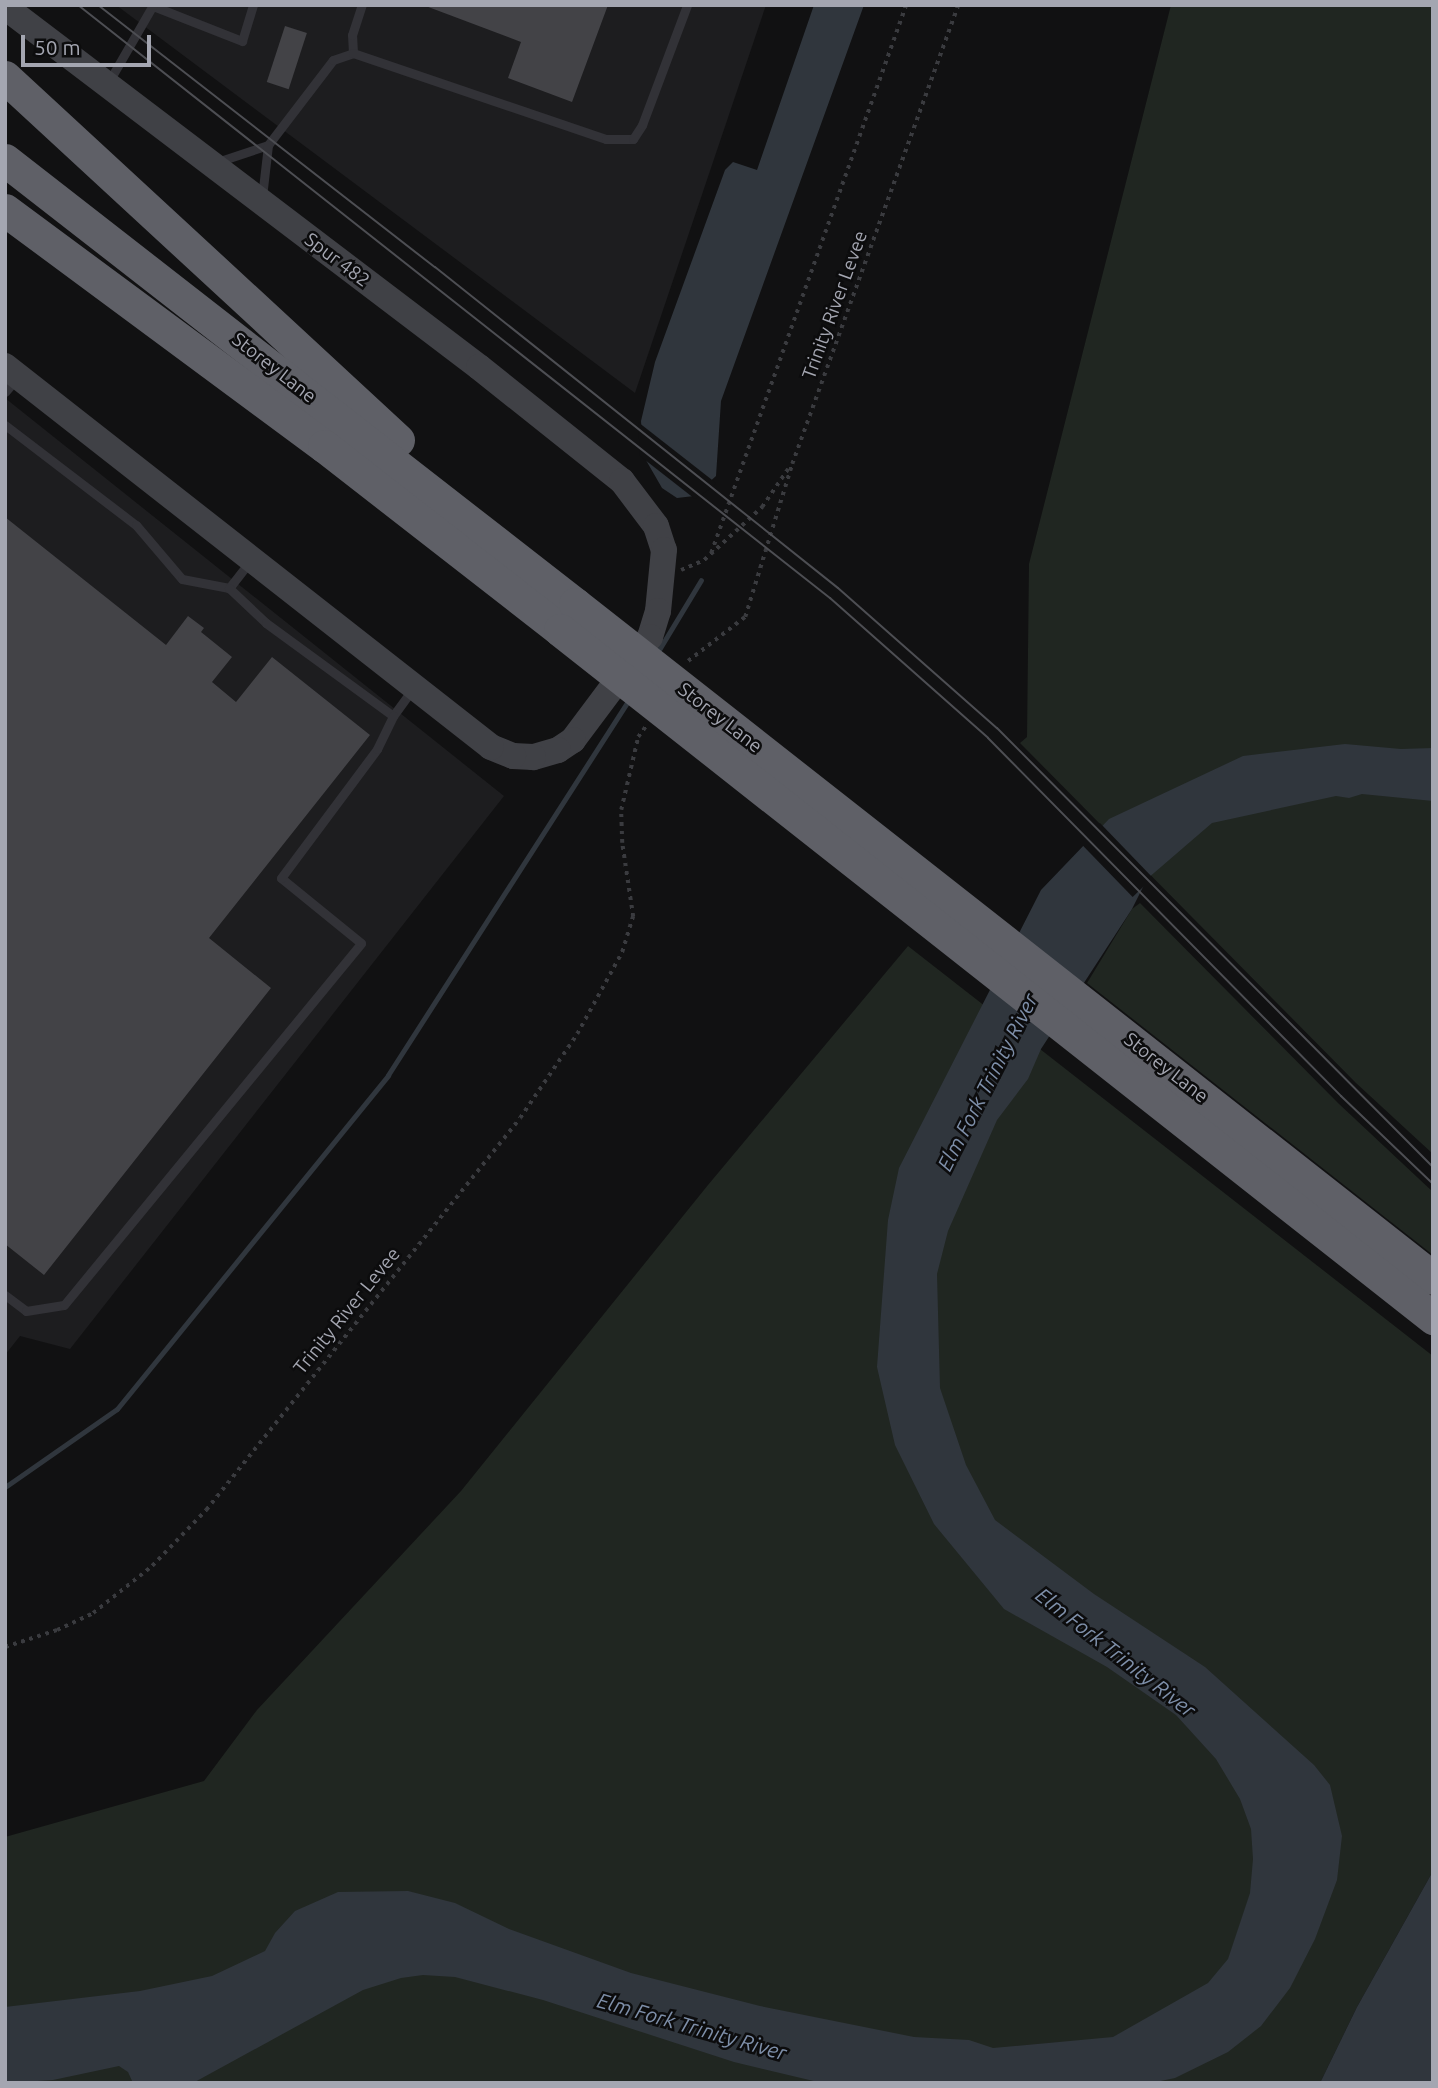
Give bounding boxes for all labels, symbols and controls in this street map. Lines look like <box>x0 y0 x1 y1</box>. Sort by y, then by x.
scale bar <box>24 21 154 65</box>
text: 50 m <box>34 35 81 59</box>
street label: Spur 482 <box>300 228 374 292</box>
street label: Trinity River Levee <box>798 228 872 382</box>
street label: Storey Lane <box>227 328 321 408</box>
street label: Storey Lane <box>673 678 767 758</box>
water label: Elm Fork Trinity River <box>931 989 1043 1175</box>
street label: Storey Lane <box>1119 1028 1213 1108</box>
street label: Trinity River Levee <box>289 1243 405 1379</box>
water label: Elm Fork Trinity River <box>1031 1582 1201 1722</box>
water label: Elm Fork Trinity River <box>594 1987 790 2065</box>

